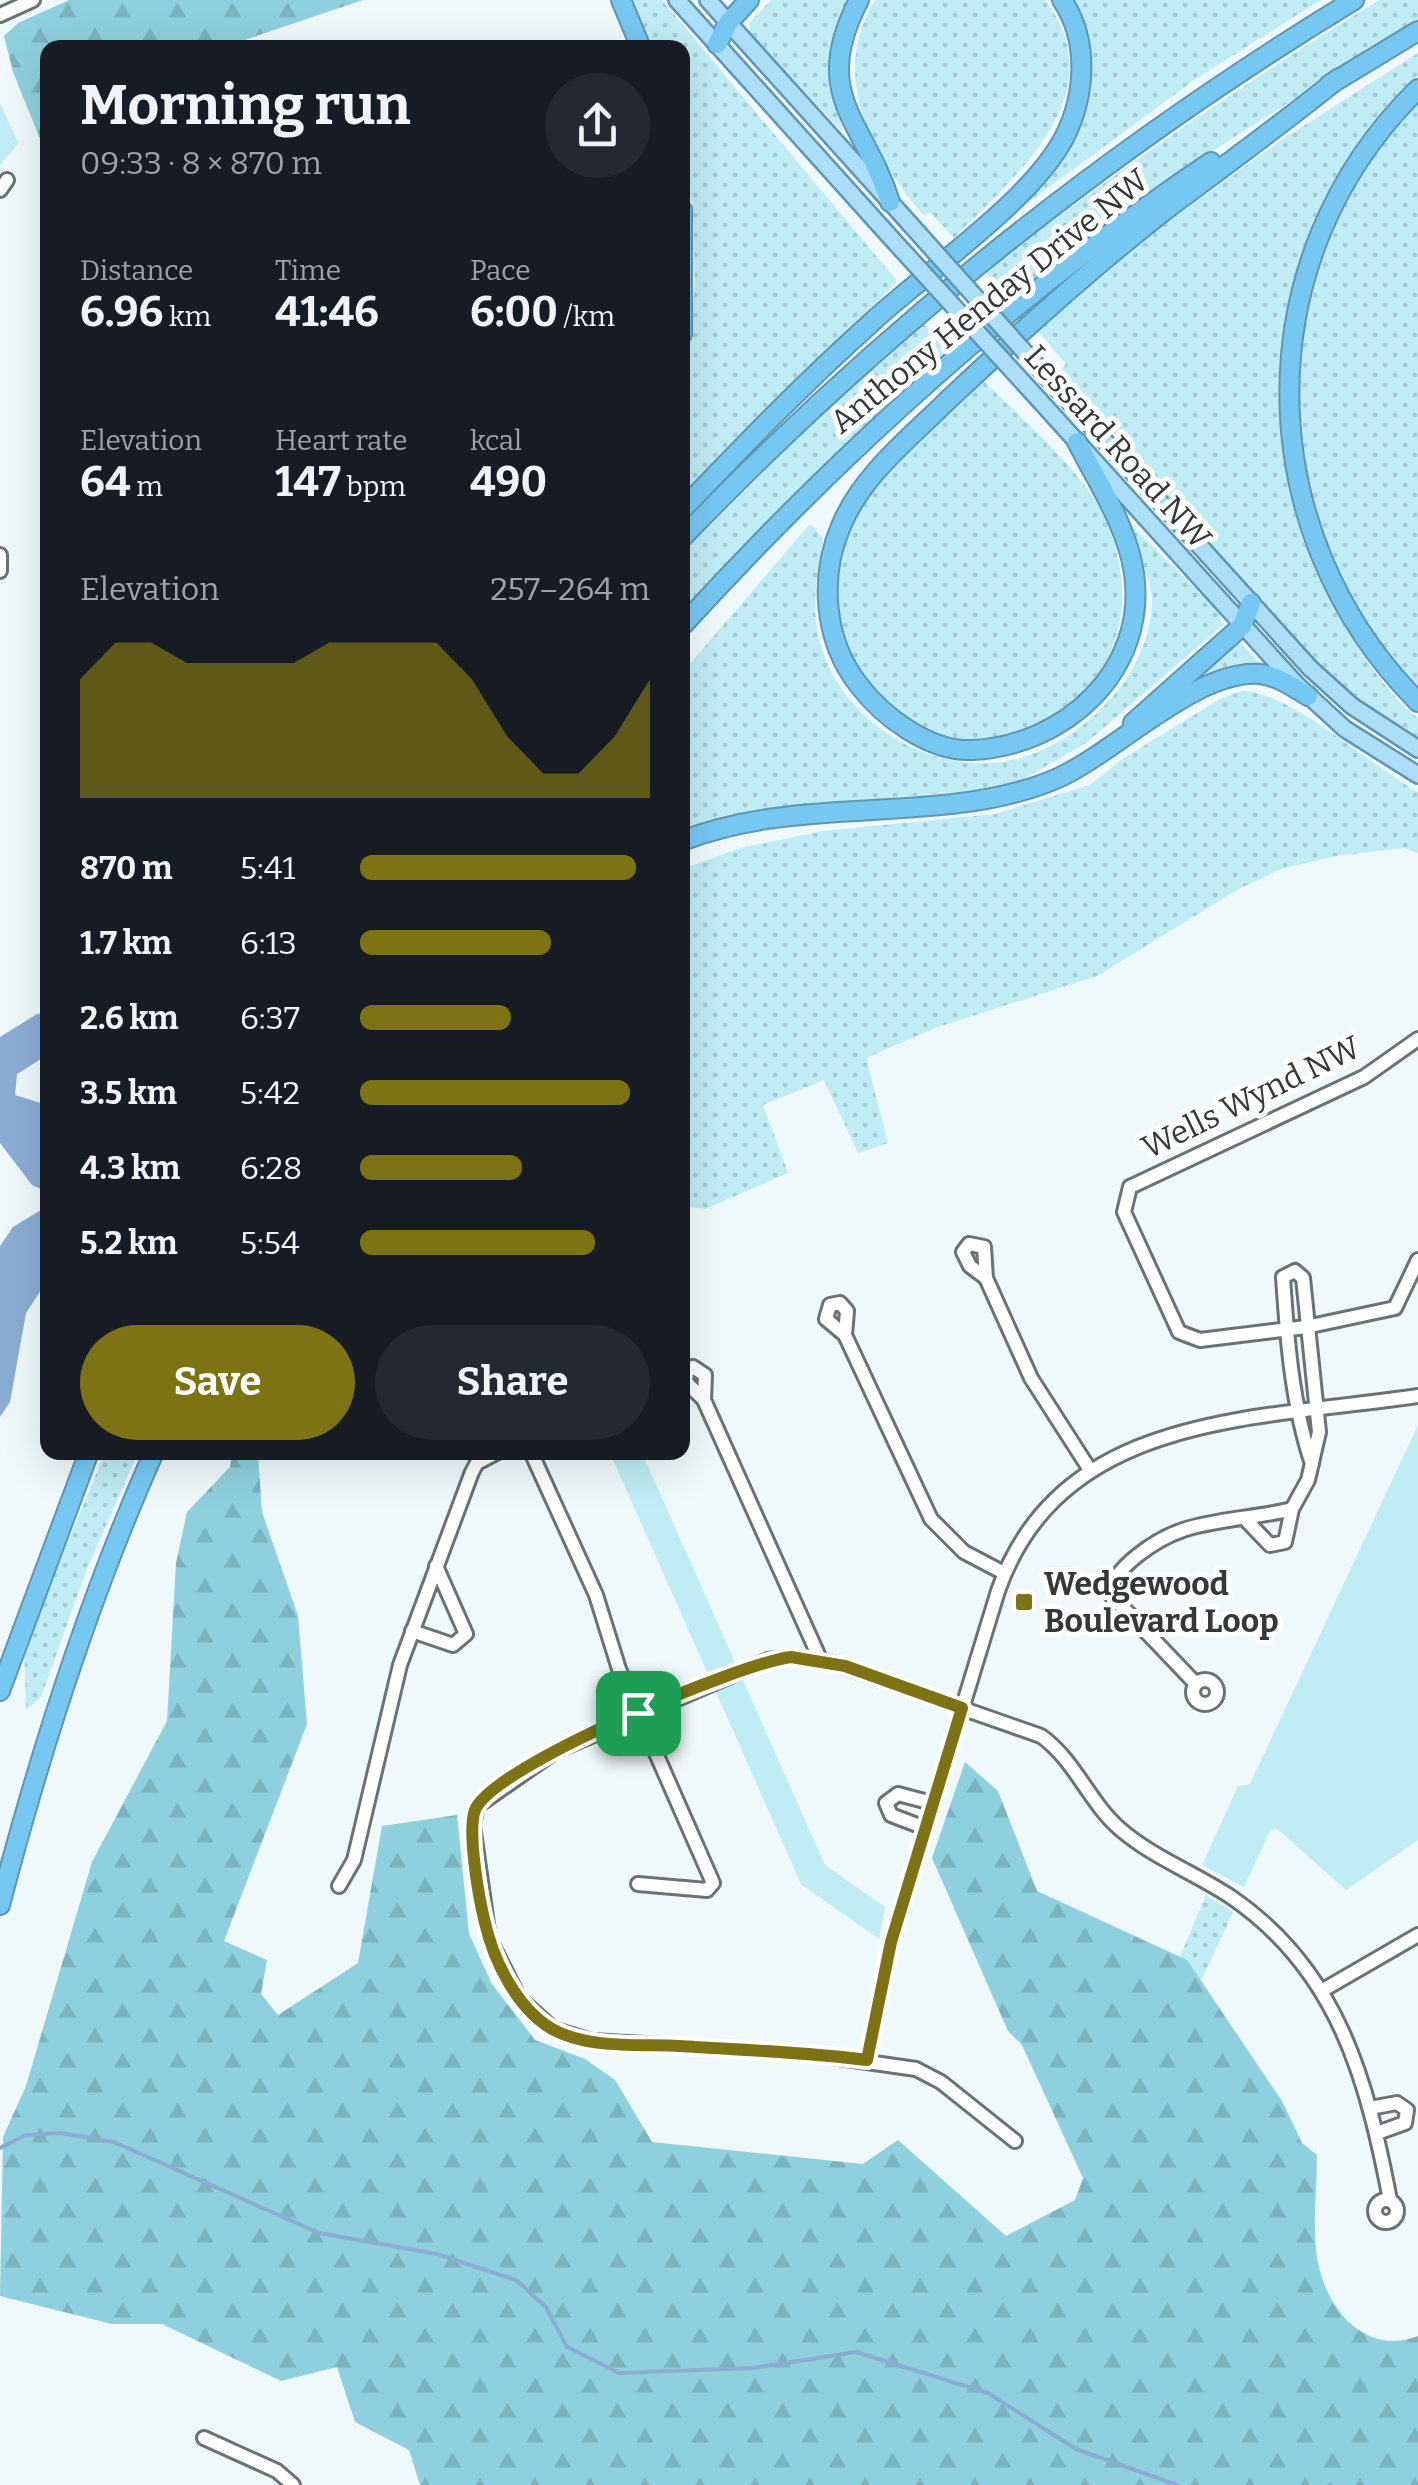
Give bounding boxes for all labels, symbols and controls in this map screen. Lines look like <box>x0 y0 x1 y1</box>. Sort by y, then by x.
text: Morning run <box>80 73 411 139</box>
button: share <box>545 73 650 178</box>
text: 09:33 · 8 × 870 m <box>80 144 322 182</box>
street label: Anthony Henday Drive NW <box>822 161 1156 441</box>
text: Distance <box>80 254 193 287</box>
text: Time <box>275 254 341 287</box>
text: Pace <box>470 254 530 287</box>
text: 6.96 <box>80 287 163 337</box>
text: 41:46 <box>275 287 379 337</box>
text: 6:00 <box>470 287 558 337</box>
text: km <box>163 300 211 333</box>
text: /km <box>558 300 615 333</box>
street label: Lessard Road NW <box>1017 337 1219 557</box>
text: Elevation <box>80 424 202 457</box>
text: Heart rate <box>275 424 407 457</box>
text: kcal <box>470 424 522 457</box>
text: 64 <box>80 457 131 507</box>
text: 147 <box>275 457 341 507</box>
text: 490 <box>470 457 547 507</box>
text: m <box>131 470 163 503</box>
text: bpm <box>341 470 406 503</box>
text: Elevation <box>80 570 220 608</box>
text: 257–264 m <box>490 570 650 608</box>
text: 870 m <box>80 849 173 887</box>
text: 5:41 <box>240 849 296 887</box>
text: 1.7 km <box>80 924 172 962</box>
text: 6:13 <box>240 924 297 962</box>
text: 2.6 km <box>80 999 179 1037</box>
text: 6:37 <box>240 999 300 1037</box>
street label: Wells Wynd NW <box>1136 1028 1367 1166</box>
text: 3.5 km <box>80 1074 177 1112</box>
text: 5:42 <box>240 1074 300 1112</box>
text: 4.3 km <box>80 1149 180 1187</box>
text: 6:28 <box>240 1149 302 1187</box>
text: 5.2 km <box>80 1224 177 1262</box>
text: 5:54 <box>240 1224 300 1262</box>
button: Save <box>80 1325 355 1440</box>
button: Share <box>375 1325 650 1440</box>
place label: Wedgewood Boulevard Loop <box>1044 1565 1279 1640</box>
marker: Wedgewood Boulevard Loop <box>1013 1591 1035 1613</box>
pin <box>596 1671 681 1756</box>
icon: arrive <box>611 1686 666 1741</box>

